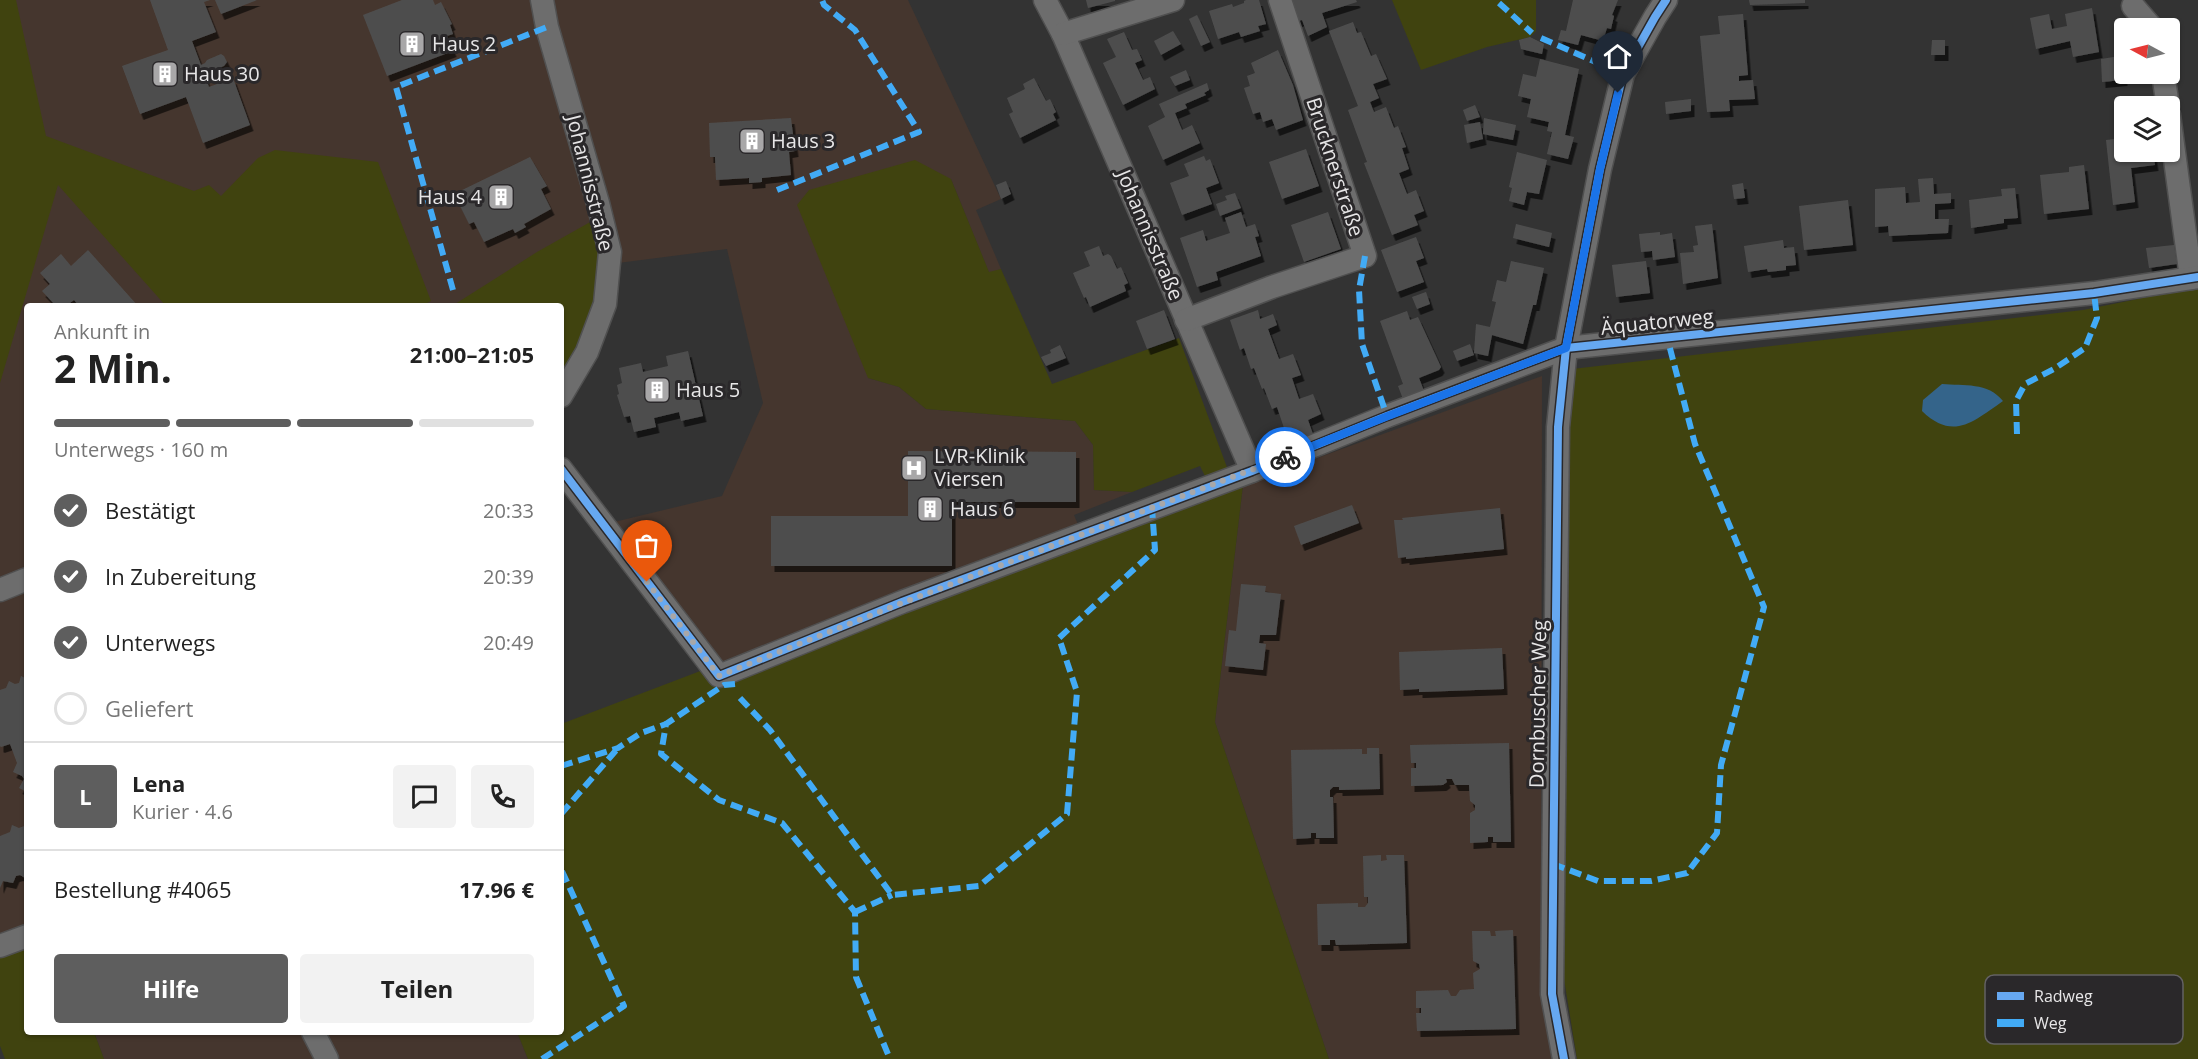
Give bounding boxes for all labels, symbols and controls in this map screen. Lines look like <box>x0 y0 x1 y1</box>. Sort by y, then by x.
north arrow <box>2114 18 2180 84</box>
map controls <box>2114 18 2180 162</box>
building icon: Haus 2 <box>397 29 427 59</box>
place label: Haus 2 <box>432 30 496 57</box>
pin <box>1592 31 1643 93</box>
icon: home <box>1601 40 1634 73</box>
building icon: Haus 30 <box>150 59 180 89</box>
place label: Haus 30 <box>184 60 260 87</box>
street label: Brucknerstraße <box>1300 94 1371 240</box>
button: layers <box>2114 96 2180 162</box>
street label: Johannisstraße <box>560 110 620 254</box>
building icon: Haus 3 <box>737 126 767 156</box>
place label: Haus 3 <box>771 127 835 154</box>
street label: Johannisstraße <box>1110 163 1190 304</box>
building icon: Haus 4 <box>486 182 516 212</box>
place label: Haus 4 <box>418 183 483 210</box>
street label: Äquatorweg <box>1599 302 1715 341</box>
text: Ankunft in <box>54 318 150 345</box>
text: 21:00–21:05 <box>410 339 534 369</box>
text: 2 Min. <box>54 341 172 394</box>
building icon: Haus 5 <box>642 375 672 405</box>
place label: Haus 5 <box>676 376 740 403</box>
courier <box>1255 427 1315 487</box>
text: Unterwegs · 160 m <box>54 436 228 463</box>
icon: bike <box>1269 441 1302 474</box>
place label: LVR-Klinik Viersen <box>934 442 1026 492</box>
hospital icon: LVR-Klinik Viersen <box>899 453 929 483</box>
icon: check <box>54 494 87 527</box>
building icon: Haus 6 <box>915 494 945 524</box>
text: Bestätigt <box>105 495 195 525</box>
place label: Haus 6 <box>950 495 1014 522</box>
text: 20:33 <box>483 497 534 524</box>
pin <box>621 520 672 582</box>
icon: bag <box>630 529 663 562</box>
icon: check <box>54 560 87 593</box>
text: In Zubereitung <box>105 561 256 591</box>
text: 20:39 <box>483 563 534 590</box>
street label: Dornbuscher Weg <box>1523 620 1552 788</box>
icon: check <box>54 626 87 659</box>
text: Unterwegs <box>105 627 216 657</box>
text: 20:49 <box>483 629 534 656</box>
text: Geliefert <box>105 693 193 723</box>
button: chat <box>393 765 456 828</box>
button: phone <box>471 765 534 828</box>
text: Lena <box>132 768 185 798</box>
text: L <box>79 781 92 811</box>
text: Kurier · 4.6 <box>132 798 233 825</box>
text: Bestellung #4065 <box>54 874 232 904</box>
text: 17.96 € <box>459 874 534 904</box>
button: Hilfe <box>54 954 288 1023</box>
button: Teilen <box>300 954 534 1023</box>
legend <box>1985 975 2183 1044</box>
text: Radweg <box>2034 985 2093 1007</box>
text: Weg <box>2034 1012 2067 1034</box>

